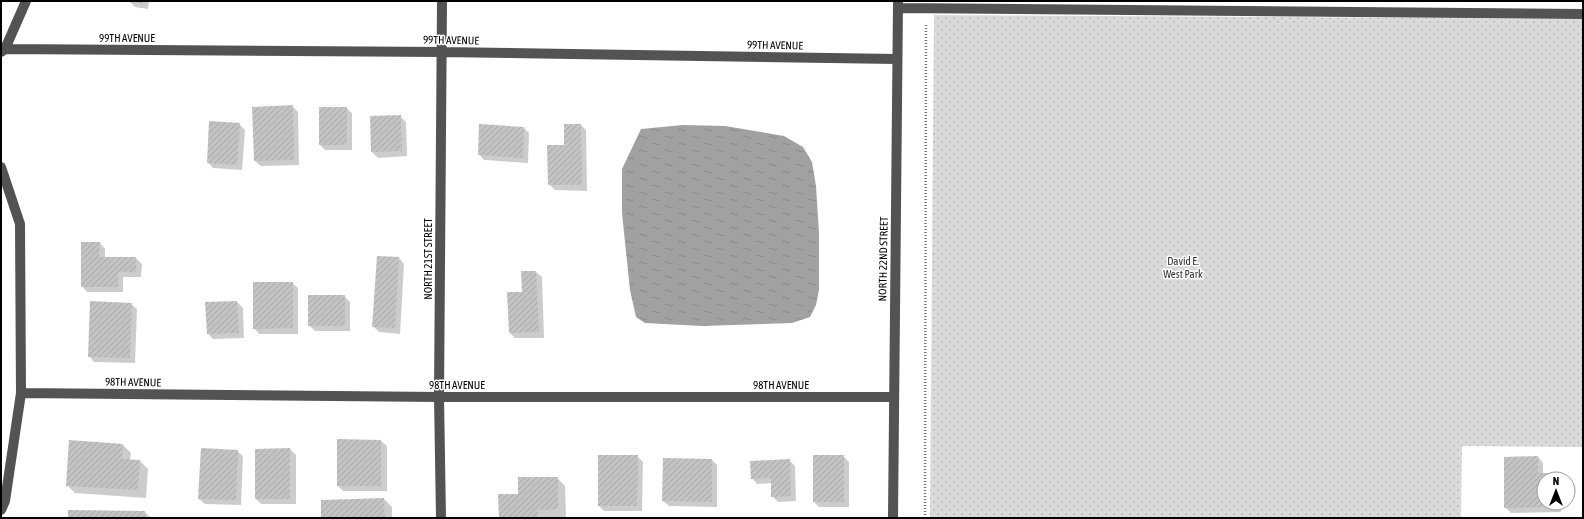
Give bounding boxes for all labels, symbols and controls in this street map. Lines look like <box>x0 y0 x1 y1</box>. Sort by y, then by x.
street label: 99TH AVENUE <box>99 32 155 44</box>
street label: 99TH AVENUE <box>423 34 479 46</box>
street label: 99TH AVENUE <box>747 39 803 51</box>
street label: NORTH 22ND STREET <box>876 216 890 301</box>
street label: NORTH 21ST STREET <box>422 218 434 300</box>
park label: David E. West Park <box>1163 255 1203 280</box>
street label: 98TH AVENUE <box>105 376 161 388</box>
street label: 98TH AVENUE <box>429 379 485 391</box>
street label: 98TH AVENUE <box>753 379 809 391</box>
north arrow <box>1536 471 1576 511</box>
text: N <box>1553 475 1559 487</box>

